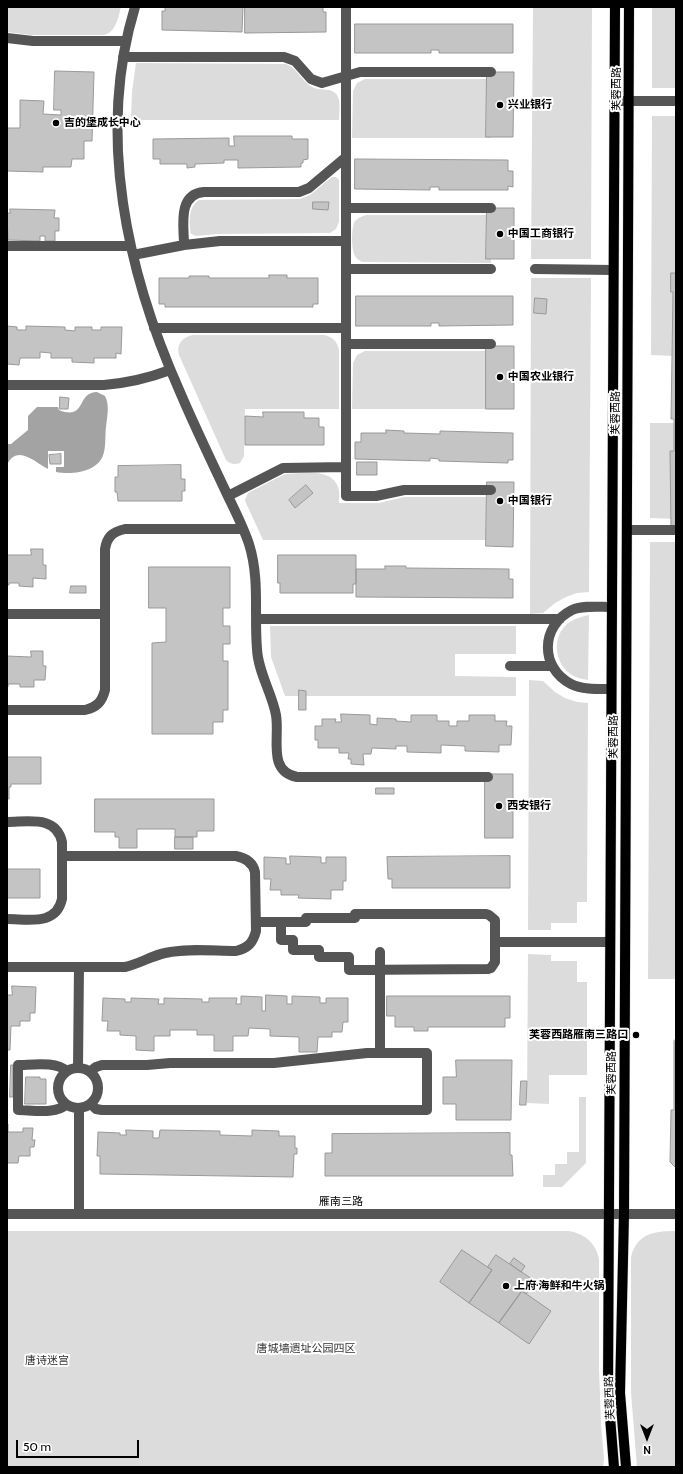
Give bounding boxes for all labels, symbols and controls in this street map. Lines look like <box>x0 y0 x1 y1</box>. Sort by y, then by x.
street label: 芙蓉西路 <box>610 67 624 111</box>
place label: 兴业银行 <box>508 98 552 112</box>
marker: 兴业银行 <box>495 100 505 110</box>
place label: 吉的堡成长中心 <box>64 116 141 130</box>
marker: 吉的堡成长中心 <box>51 118 61 128</box>
place label: 中国工商银行 <box>508 227 574 241</box>
marker: 中国工商银行 <box>495 229 505 239</box>
place label: 中国农业银行 <box>508 370 574 384</box>
marker: 中国农业银行 <box>495 372 505 382</box>
street label: 芙蓉西路 <box>609 391 623 435</box>
place label: 中国银行 <box>508 494 552 508</box>
marker: 中国银行 <box>495 496 505 506</box>
street label: 芙蓉西路 <box>607 715 621 759</box>
place label: 西安银行 <box>507 799 551 813</box>
marker: 西安银行 <box>494 801 504 811</box>
place label: 芙蓉西路雁南三路口 <box>529 1028 628 1042</box>
marker: 芙蓉西路雁南三路口 <box>631 1030 641 1040</box>
street label: 芙蓉西路 <box>605 1051 619 1095</box>
street label: 雁南三路 <box>319 1195 363 1209</box>
place label: 上府·海鲜和牛火锅 <box>514 1279 605 1293</box>
marker: 上府·海鲜和牛火锅 <box>501 1281 511 1291</box>
park label: 唐城墙遗址公园四区 <box>257 1342 355 1356</box>
park label: 唐诗迷宫 <box>25 1354 69 1368</box>
street label: 芙蓉西路 <box>603 1376 617 1420</box>
north arrow <box>627 1418 667 1458</box>
scale bar <box>18 1432 141 1458</box>
text: 50 m <box>23 1439 51 1454</box>
text: N <box>643 1443 651 1457</box>

